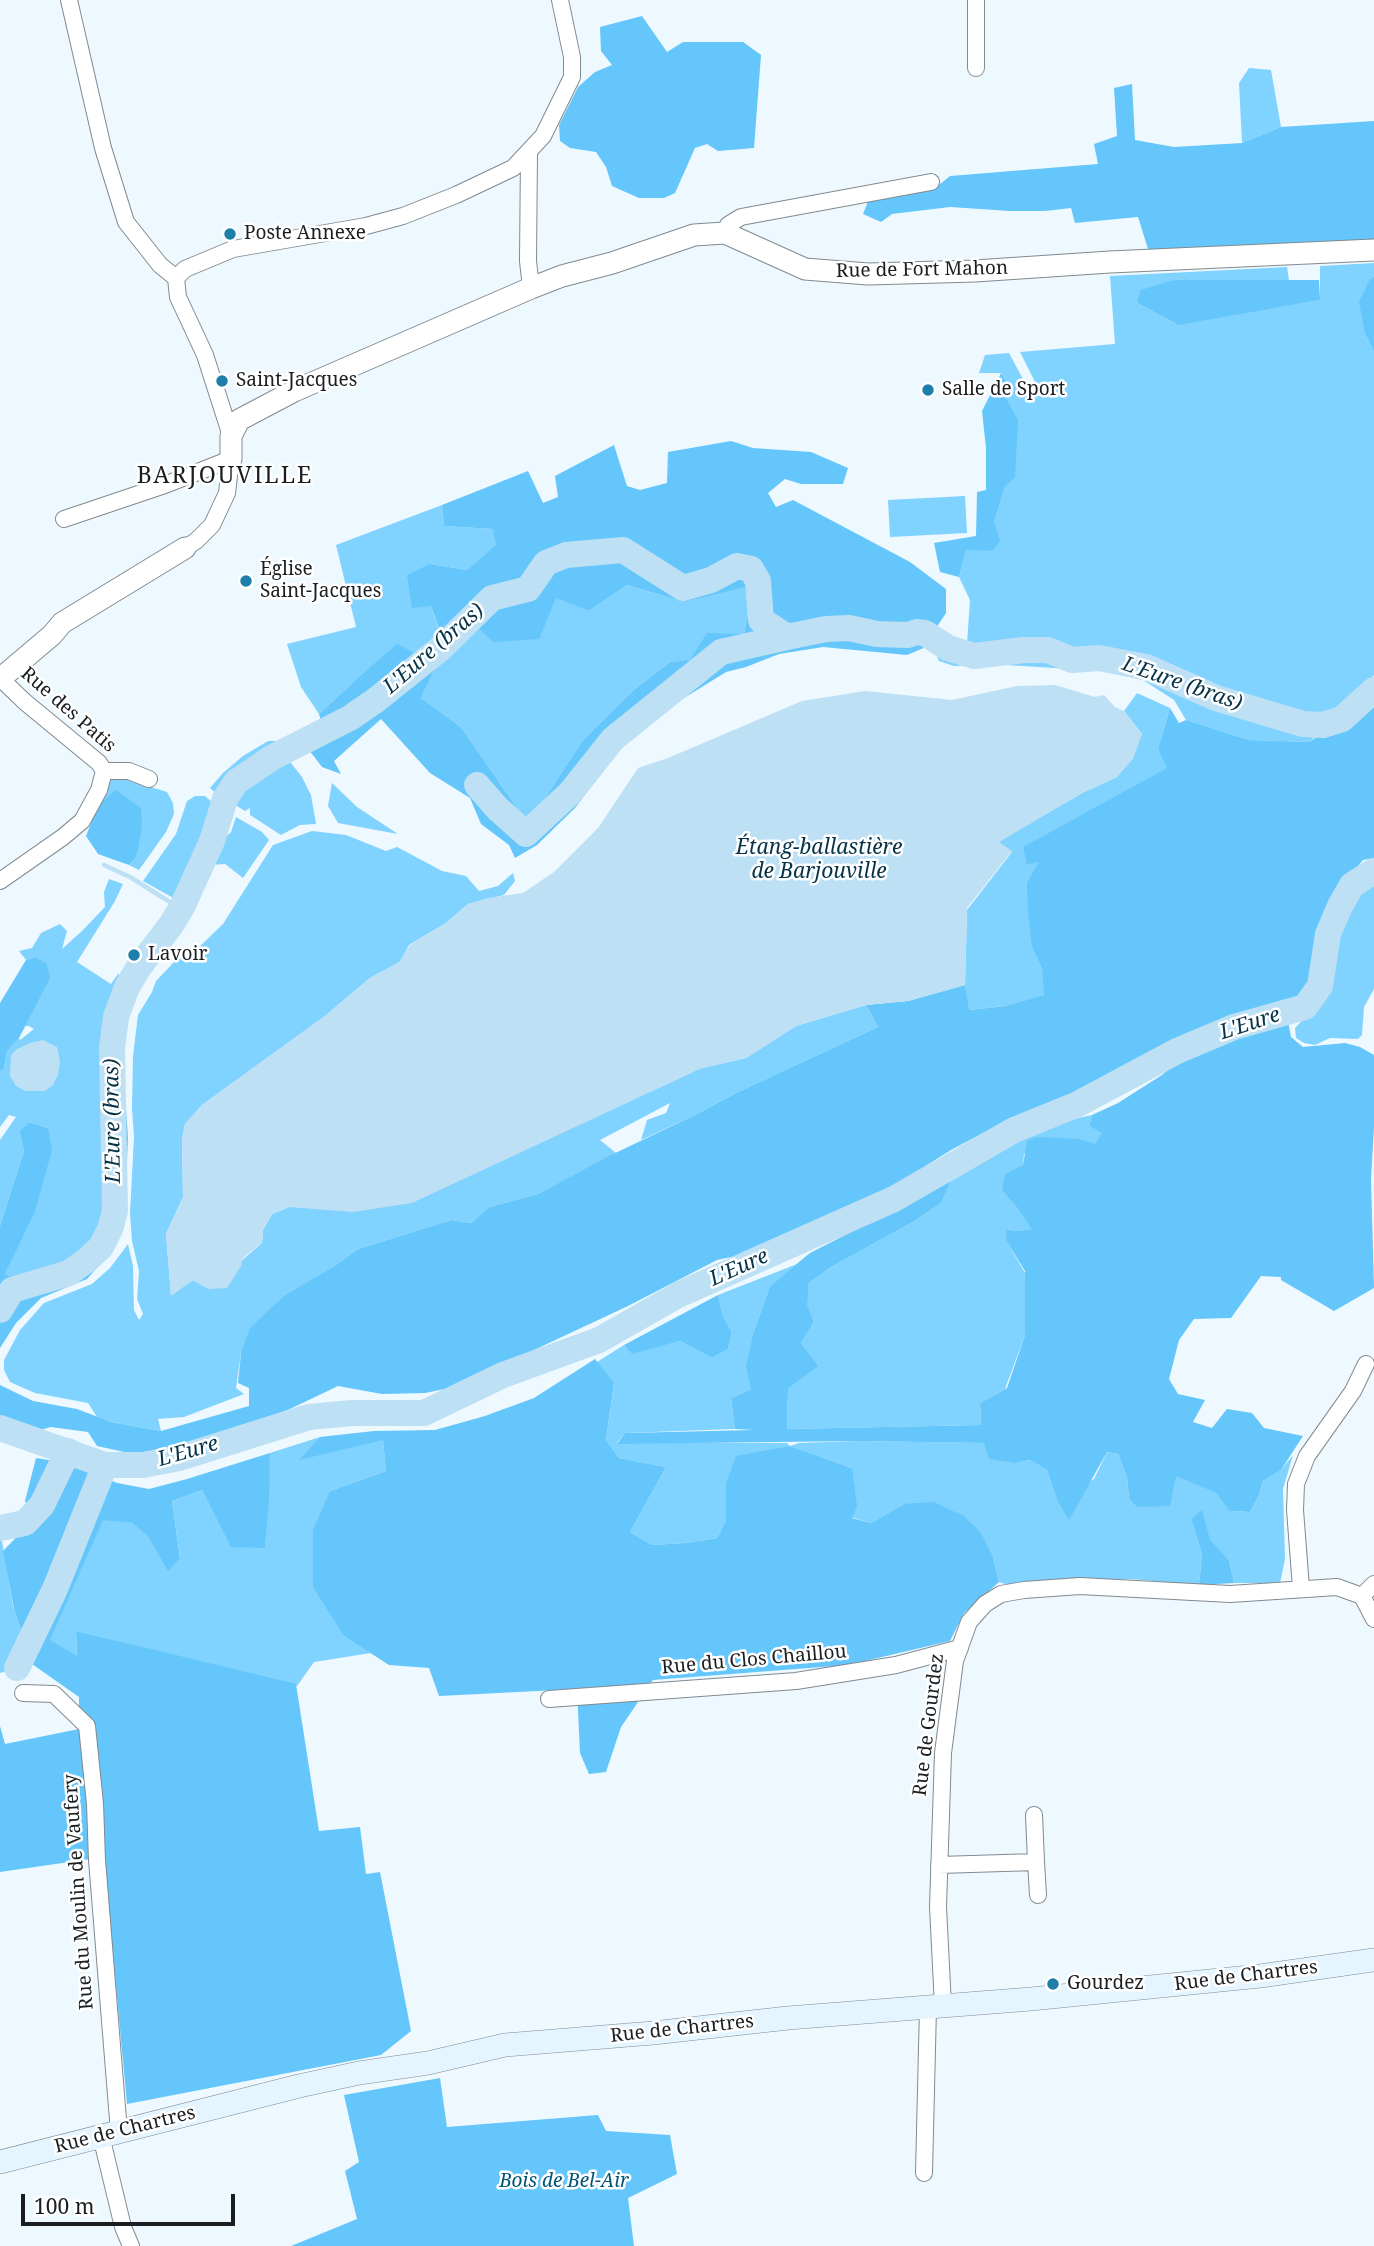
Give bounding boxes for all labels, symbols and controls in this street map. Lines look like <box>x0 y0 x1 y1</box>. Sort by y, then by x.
place label: Poste Annexe <box>244 223 366 245</box>
marker: Poste Annexe <box>222 226 238 242</box>
street label: Rue de Fort Mahon <box>836 257 1008 283</box>
place label: Saint-Jacques <box>236 370 357 392</box>
marker: Saint-Jacques <box>214 373 230 389</box>
place label: Salle de Sport <box>942 379 1065 401</box>
marker: Salle de Sport <box>920 382 936 398</box>
district label: BARJOUVILLE <box>138 462 312 490</box>
place label: Église Saint-Jacques <box>260 559 381 603</box>
marker: Église Saint-Jacques <box>238 573 254 589</box>
water label: L'Eure (bras) <box>379 598 489 700</box>
water label: L'Eure (bras) <box>1119 652 1245 716</box>
street label: Rue des Patis <box>16 663 120 757</box>
water label: Étang-ballastière de Barjouville <box>736 835 902 885</box>
place label: Lavoir <box>148 944 208 966</box>
marker: Lavoir <box>126 947 142 963</box>
water label: L'Eure <box>1217 1002 1283 1046</box>
water label: L'Eure (bras) <box>99 1058 127 1184</box>
water label: L'Eure <box>706 1244 772 1292</box>
water label: L'Eure <box>155 1431 221 1473</box>
street label: Rue du Clos Chaillou <box>661 1641 847 1679</box>
street label: Rue de Gourdez <box>909 1652 949 1798</box>
street label: Rue du Moulin de Vaufery <box>59 1773 99 2011</box>
street label: Rue de Chartres <box>1173 1956 1319 1996</box>
place label: Gourdez <box>1067 1973 1144 1995</box>
marker: Gourdez <box>1045 1976 1061 1992</box>
street label: Rue de Chartres <box>609 2010 755 2048</box>
street label: Rue de Chartres <box>52 2102 198 2158</box>
park label: Bois de Bel-Air <box>499 2171 629 2193</box>
scale bar <box>24 2180 238 2224</box>
text: 100 m <box>34 2192 95 2220</box>

